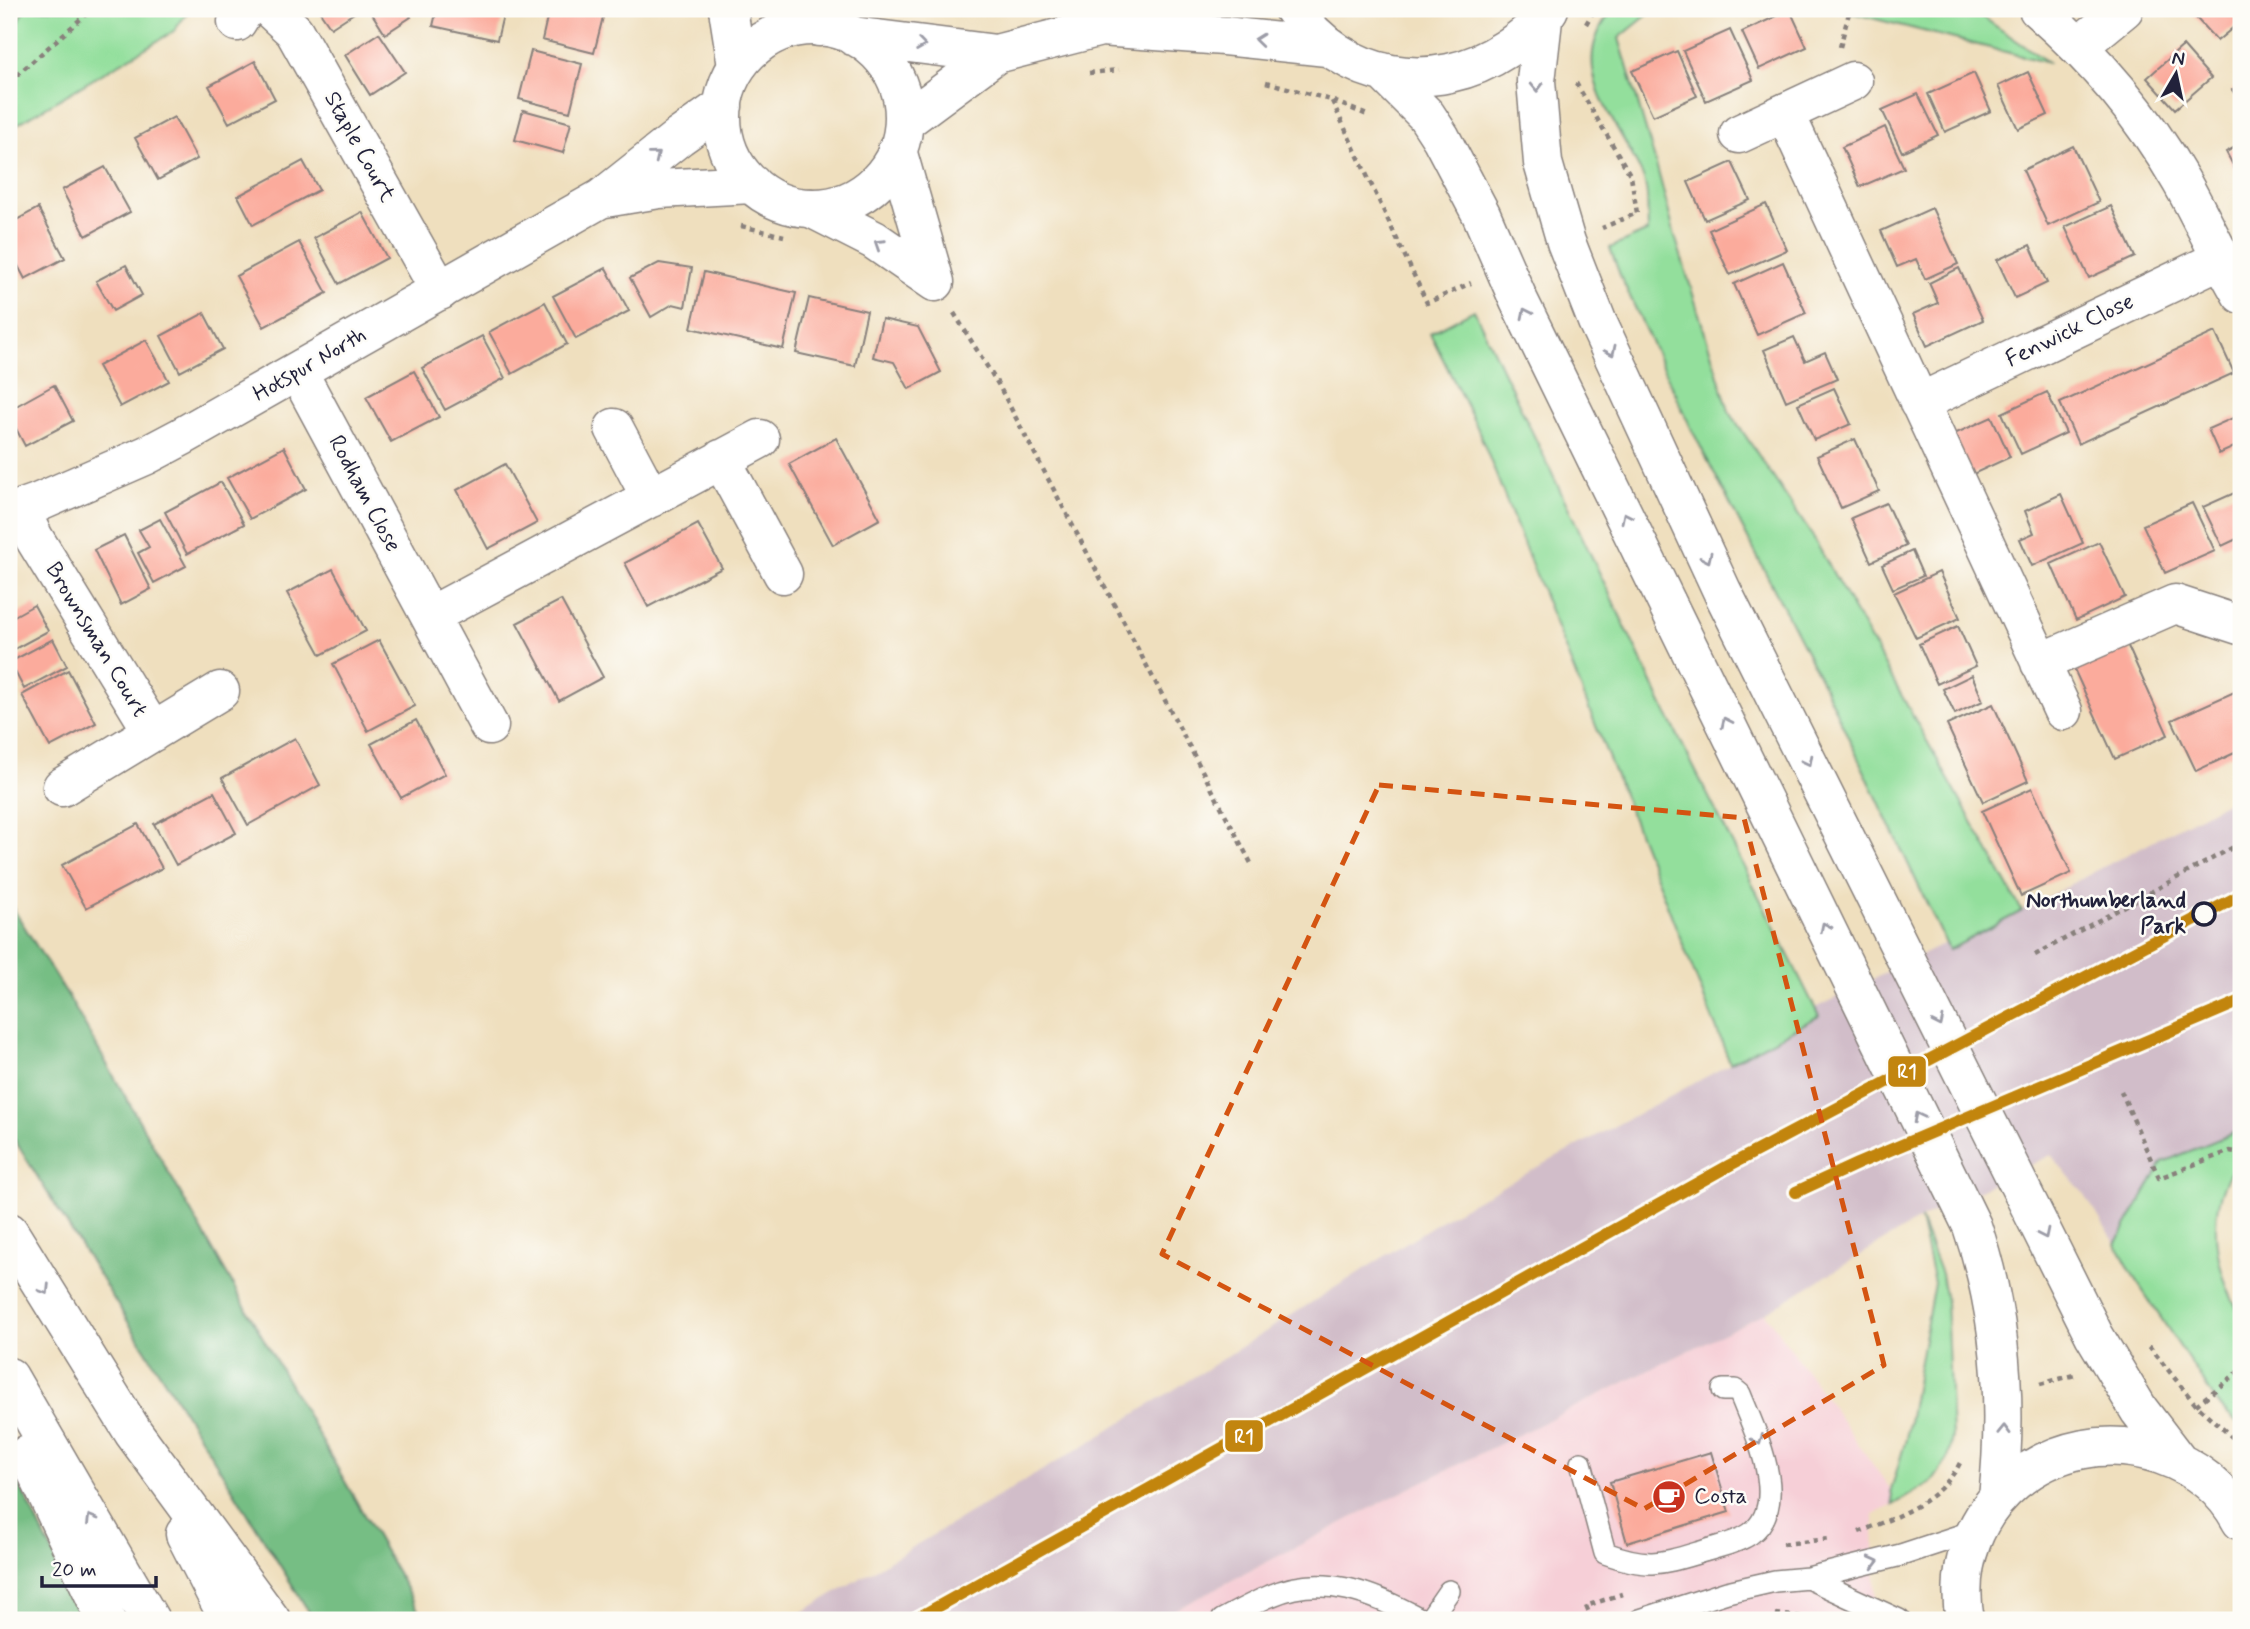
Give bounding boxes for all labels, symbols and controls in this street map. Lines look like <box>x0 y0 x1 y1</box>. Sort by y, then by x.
one-way arrow <box>1253 33 1264 48</box>
one-way arrow <box>915 38 927 53</box>
north arrow <box>2142 38 2212 108</box>
text: N <box>2170 45 2187 72</box>
one-way arrow <box>1529 83 1545 93</box>
street label: Staple Court <box>316 86 402 208</box>
one-way arrow <box>648 151 660 164</box>
one-way arrow <box>874 240 887 252</box>
street label: Fenwick Close <box>2001 287 2139 375</box>
one-way arrow <box>1520 308 1534 320</box>
street label: Hotspur North <box>248 320 372 410</box>
one-way arrow <box>1603 344 1617 357</box>
street label: Rodham Close <box>321 430 407 558</box>
one-way arrow <box>1621 512 1635 524</box>
one-way arrow <box>1698 551 1712 563</box>
street label: Brownsman Court <box>38 557 154 723</box>
one-way arrow <box>1720 717 1734 729</box>
one-way arrow <box>1799 754 1813 767</box>
place label: Northumberland Park <box>2026 886 2187 942</box>
marker: Northumberland Park <box>2192 902 2216 926</box>
one-way arrow <box>1819 922 1833 934</box>
one-way arrow <box>1931 1015 1945 1027</box>
line badge: R1 <box>1887 1055 1927 1088</box>
text: R1 <box>1897 1060 1917 1085</box>
one-way arrow <box>1913 1112 1927 1124</box>
one-way arrow <box>2036 1227 2050 1239</box>
one-way arrow <box>36 1283 49 1296</box>
line badge: R1 <box>1224 1419 1264 1453</box>
one-way arrow <box>1996 1424 2011 1435</box>
text: R1 <box>1234 1425 1254 1450</box>
one-way arrow <box>1750 1433 1764 1445</box>
cafe icon: Costa <box>1650 1478 1688 1516</box>
place label: Costa <box>1694 1482 1747 1512</box>
one-way arrow <box>86 1513 99 1526</box>
scale bar <box>42 1545 156 1589</box>
text: 20 m <box>52 1556 97 1584</box>
one-way arrow <box>1868 1556 1880 1570</box>

